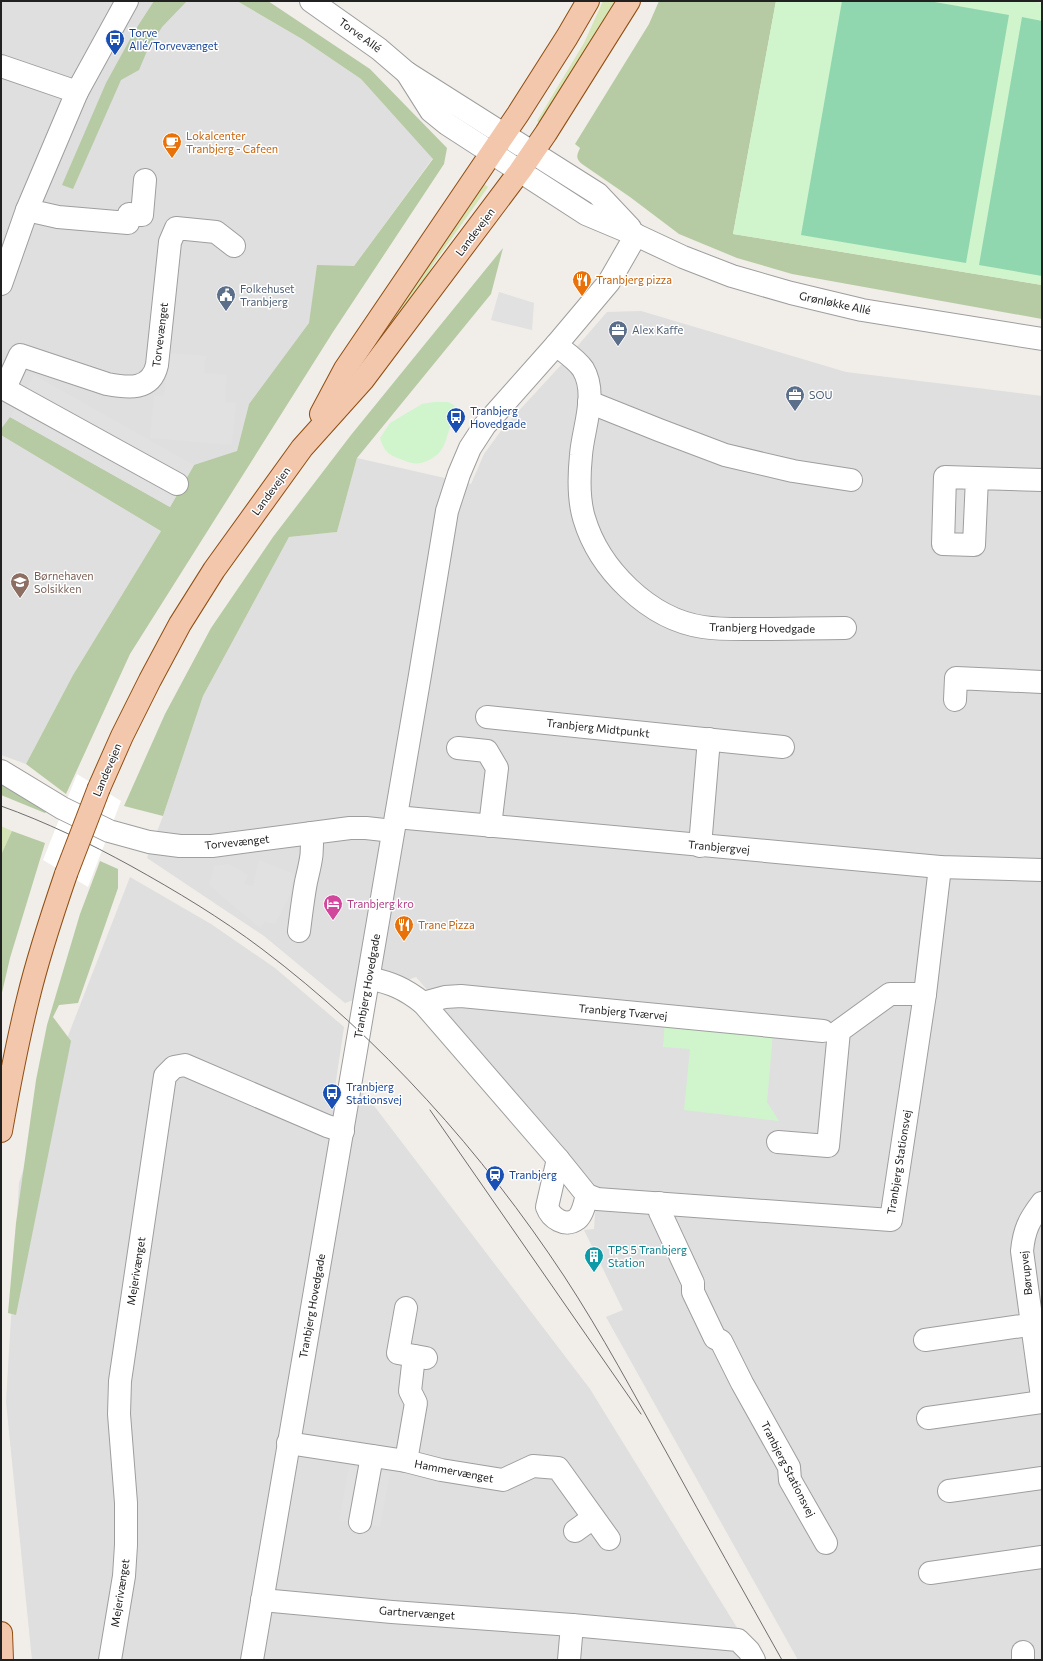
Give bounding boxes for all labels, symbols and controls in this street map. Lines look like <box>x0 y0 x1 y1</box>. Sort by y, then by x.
street label: Torve Allé <box>336 15 384 55</box>
place label: Torve Allé/Torvevænget <box>129 26 219 52</box>
bus stop icon: Torve Allé/Torvevænget <box>104 28 126 56</box>
place label: Lokalcenter Tranbjerg - Cafeen <box>186 129 278 155</box>
cafe icon: Lokalcenter Tranbjerg - Cafeen <box>161 131 183 159</box>
street label: Landevejen <box>452 205 497 258</box>
restaurant icon: Tranbjerg pizza <box>571 269 593 297</box>
place label: Tranbjerg pizza <box>596 273 672 286</box>
place label: Folkehuset Tranbjerg <box>240 282 295 308</box>
public building icon: Folkehuset Tranbjerg <box>215 284 237 312</box>
street label: Grønløkke Allé <box>798 289 872 317</box>
street label: Torvevænget <box>149 301 170 368</box>
office icon: Alex Kaffe <box>607 319 629 347</box>
place label: Alex Kaffe <box>632 323 683 336</box>
office icon: SOU <box>784 384 806 412</box>
place label: SOU <box>809 388 832 401</box>
place label: Tranbjerg Hovedgade <box>470 404 526 430</box>
bus stop icon: Tranbjerg Hovedgade <box>445 406 467 434</box>
street label: Landevejen <box>249 464 292 517</box>
place label: Børnehaven Solsikken <box>34 569 94 595</box>
school or university icon: Børnehaven Solsikken <box>9 571 31 599</box>
street label: Tranbjerg Hovedgade <box>709 620 815 635</box>
street label: Tranbjerg Midtpunkt <box>546 716 651 739</box>
street label: Landevejen <box>90 741 124 798</box>
street label: Torvevænget <box>204 832 271 851</box>
street label: Tranbjergvej <box>688 837 751 856</box>
hotel icon: Tranbjerg kro <box>322 893 344 921</box>
place label: Tranbjerg kro <box>347 897 414 910</box>
restaurant icon: Trane Pizza <box>393 914 415 942</box>
place label: Trane Pizza <box>418 918 475 931</box>
street label: Tranbjerg Hovedgade <box>351 932 382 1039</box>
street label: Tranbjerg Tværvej <box>578 1001 668 1022</box>
place label: Tranbjerg Stationsvej <box>346 1080 402 1106</box>
bus stop icon: Tranbjerg Stationsvej <box>321 1082 343 1110</box>
street label: Tranbjerg Stationsvej <box>884 1108 913 1215</box>
station icon: Tranbjerg <box>484 1164 506 1192</box>
place label: Tranbjerg <box>509 1168 557 1181</box>
street label: Mejerivænget <box>124 1235 147 1306</box>
place label: TPS 5 Tranbjerg Station <box>608 1243 687 1269</box>
building icon: TPS 5 Tranbjerg Station <box>583 1245 605 1273</box>
street label: Børupvej <box>1017 1250 1034 1296</box>
street label: Tranbjerg Hovedgade <box>296 1252 327 1359</box>
street label: Tranbjerg Stationsvej <box>759 1419 818 1519</box>
street label: Hammervænget <box>413 1456 495 1485</box>
street label: Mejerivænget <box>108 1557 131 1628</box>
street label: Gartnervænget <box>379 1603 456 1622</box>

